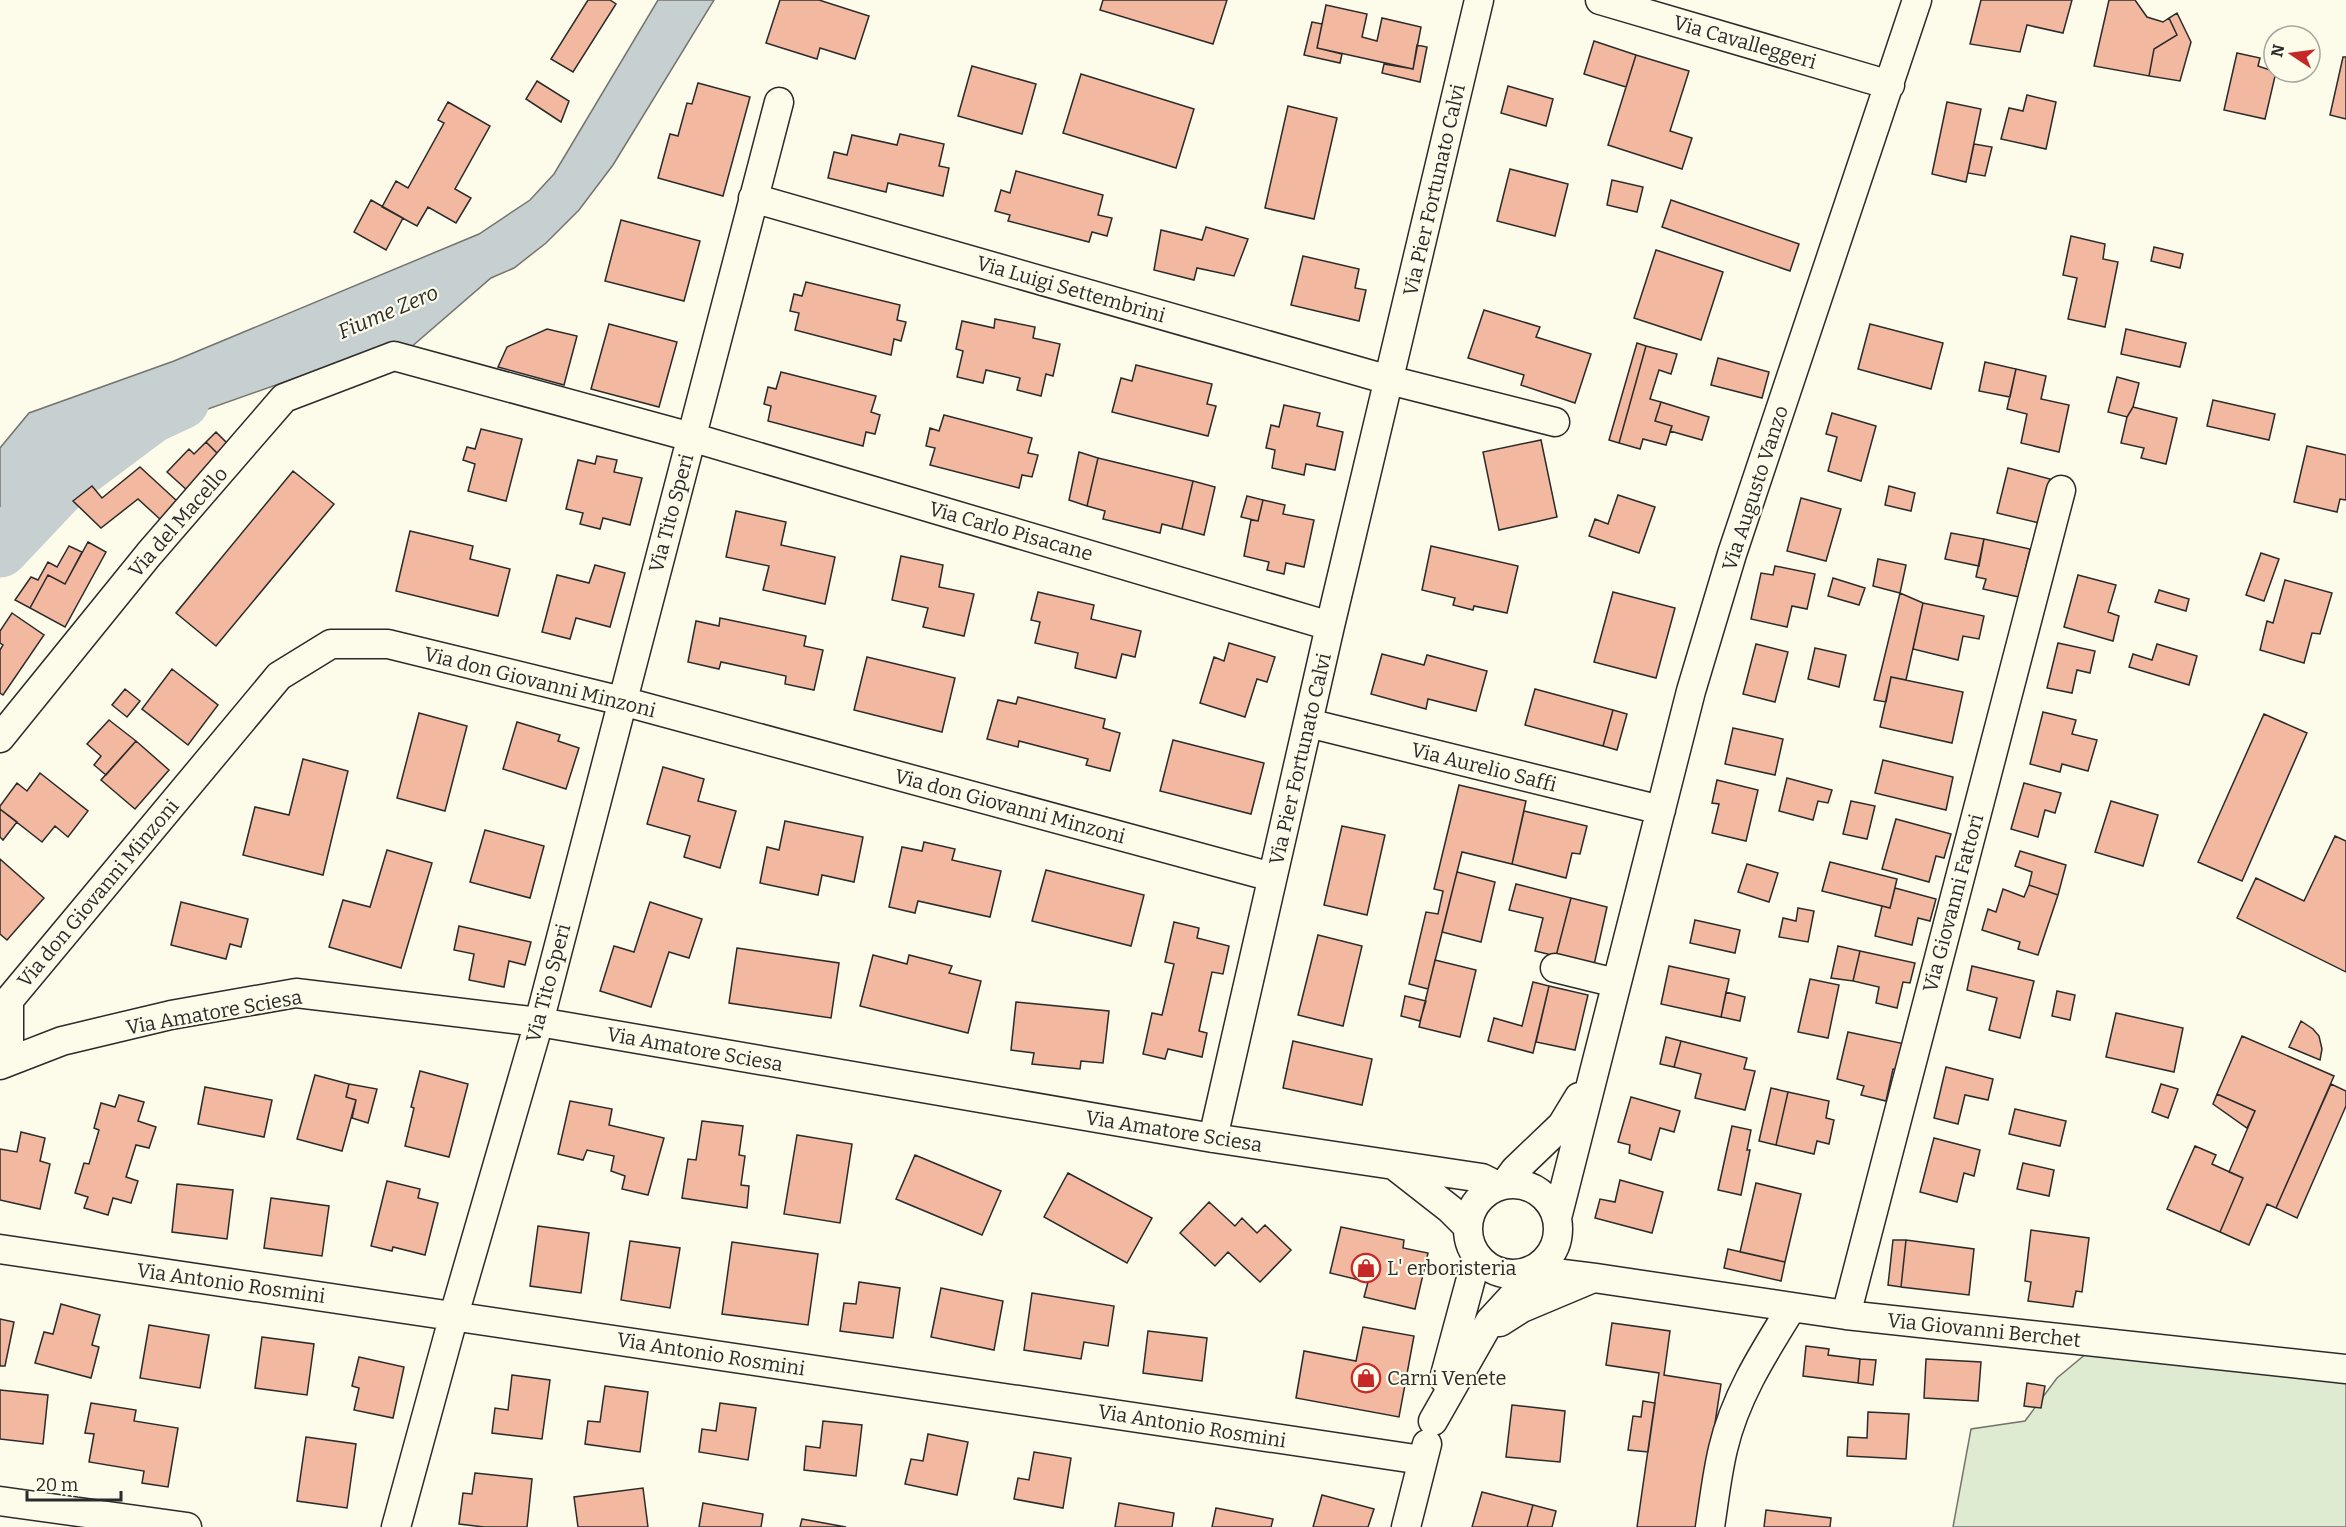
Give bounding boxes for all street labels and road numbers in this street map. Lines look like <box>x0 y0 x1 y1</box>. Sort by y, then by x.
street label: Via Cavalleggeri <box>1671 10 1819 74</box>
street label: Via Pier Fortunato Calvi <box>1398 82 1470 298</box>
street label: Via Luigi Settembrini <box>974 251 1168 327</box>
street label: Via Augusto Vanzo <box>1717 402 1793 574</box>
street label: Via Tito Speri <box>644 451 698 575</box>
street label: Via del Macello <box>124 462 232 582</box>
street label: Via Carlo Pisacane <box>926 496 1096 566</box>
street label: Via don Giovanni Minzoni <box>422 642 658 722</box>
street label: Via Pier Fortunato Calvi <box>1264 651 1336 867</box>
street label: Via Aurelio Saffi <box>1409 737 1559 797</box>
street label: Via don Giovanni Minzoni <box>892 764 1128 848</box>
street label: Via don Giovanni Minzoni <box>12 794 184 992</box>
street label: Via Giovanni Fattori <box>1918 811 1988 995</box>
street label: Via Tito Speri <box>521 921 575 1045</box>
street label: Via Amatore Sciesa <box>124 985 304 1039</box>
street label: Via Amatore Sciesa <box>605 1022 785 1076</box>
street label: Via Amatore Sciesa <box>1084 1105 1264 1157</box>
street label: Via Antonio Rosmini <box>135 1258 327 1308</box>
street label: Via Giovanni Berchet <box>1886 1308 2082 1352</box>
street label: Via Antonio Rosmini <box>615 1327 807 1381</box>
street label: Via Antonio Rosmini <box>1096 1399 1288 1453</box>

